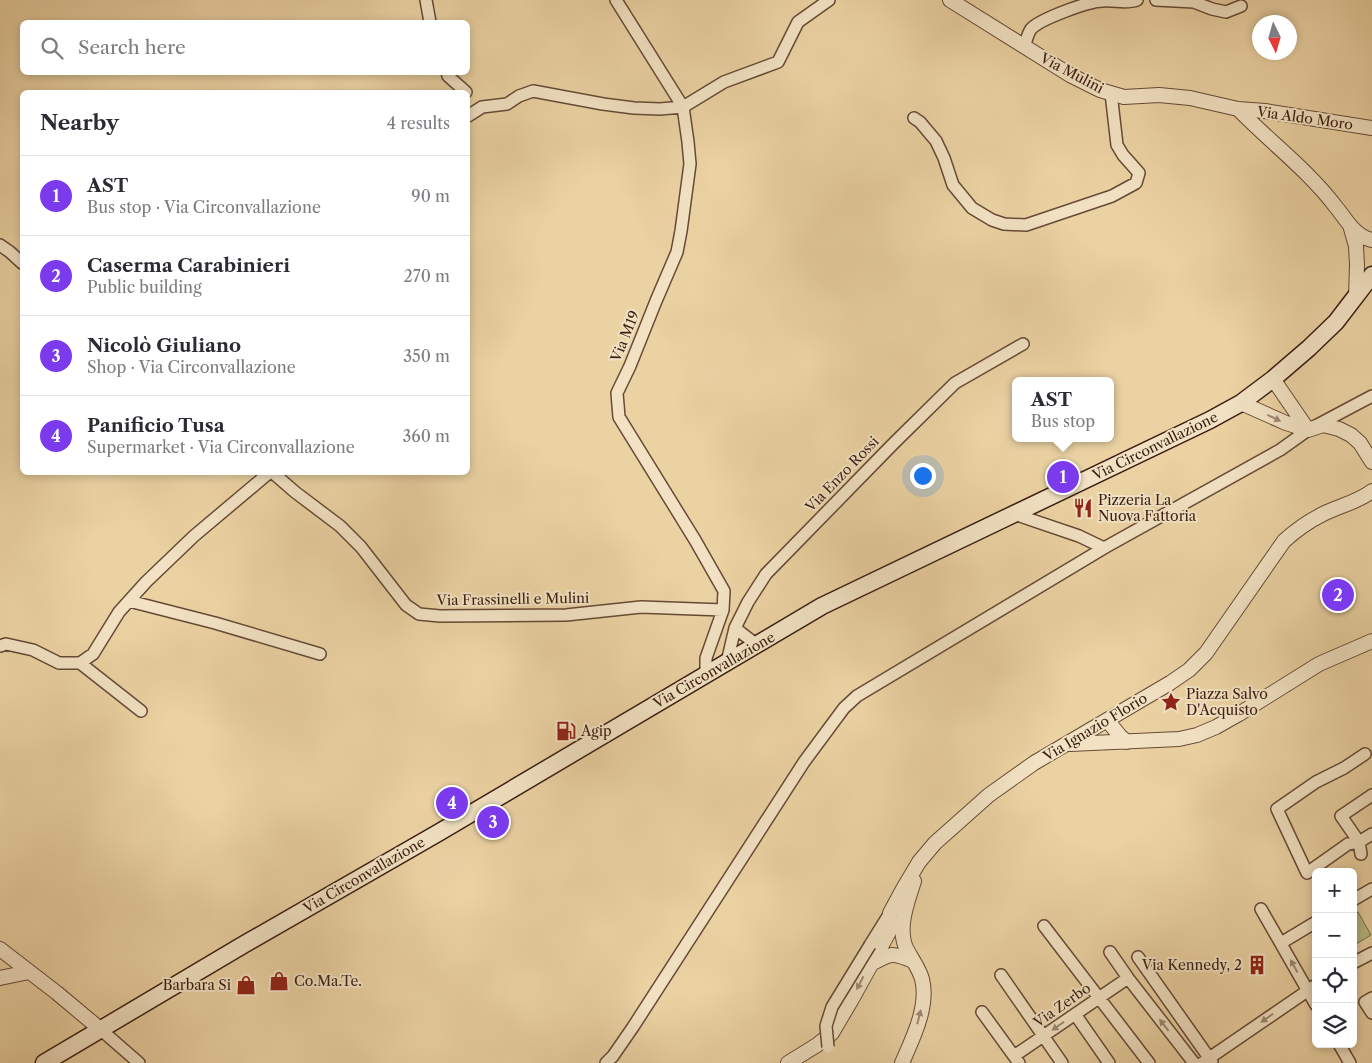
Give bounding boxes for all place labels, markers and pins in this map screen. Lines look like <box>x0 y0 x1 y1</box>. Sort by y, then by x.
pin: 1 <box>1047 458 1079 496</box>
place label: Pizzeria La Nuova Fattoria <box>1098 491 1197 525</box>
restaurant icon: Pizzeria La Nuova Fattoria <box>1072 497 1094 519</box>
pin: 2 <box>1322 576 1354 614</box>
place label: Piazza Salvo D'Acquisto <box>1186 685 1268 719</box>
place icon: Piazza Salvo D'Acquisto <box>1160 691 1182 713</box>
fuel station icon: Agip <box>555 720 577 742</box>
place label: Agip <box>580 722 612 740</box>
pin: 4 <box>436 784 468 822</box>
pin: 3 <box>477 803 509 841</box>
building icon: Via Kennedy, 2 <box>1246 954 1268 976</box>
place label: Via Kennedy, 2 <box>1141 956 1242 974</box>
shop icon: Co.Ma.Te. <box>268 970 290 992</box>
place label: Co.Ma.Te. <box>294 972 362 990</box>
shop icon: Barbara Si <box>235 974 257 996</box>
place label: Barbara Si <box>163 976 231 994</box>

